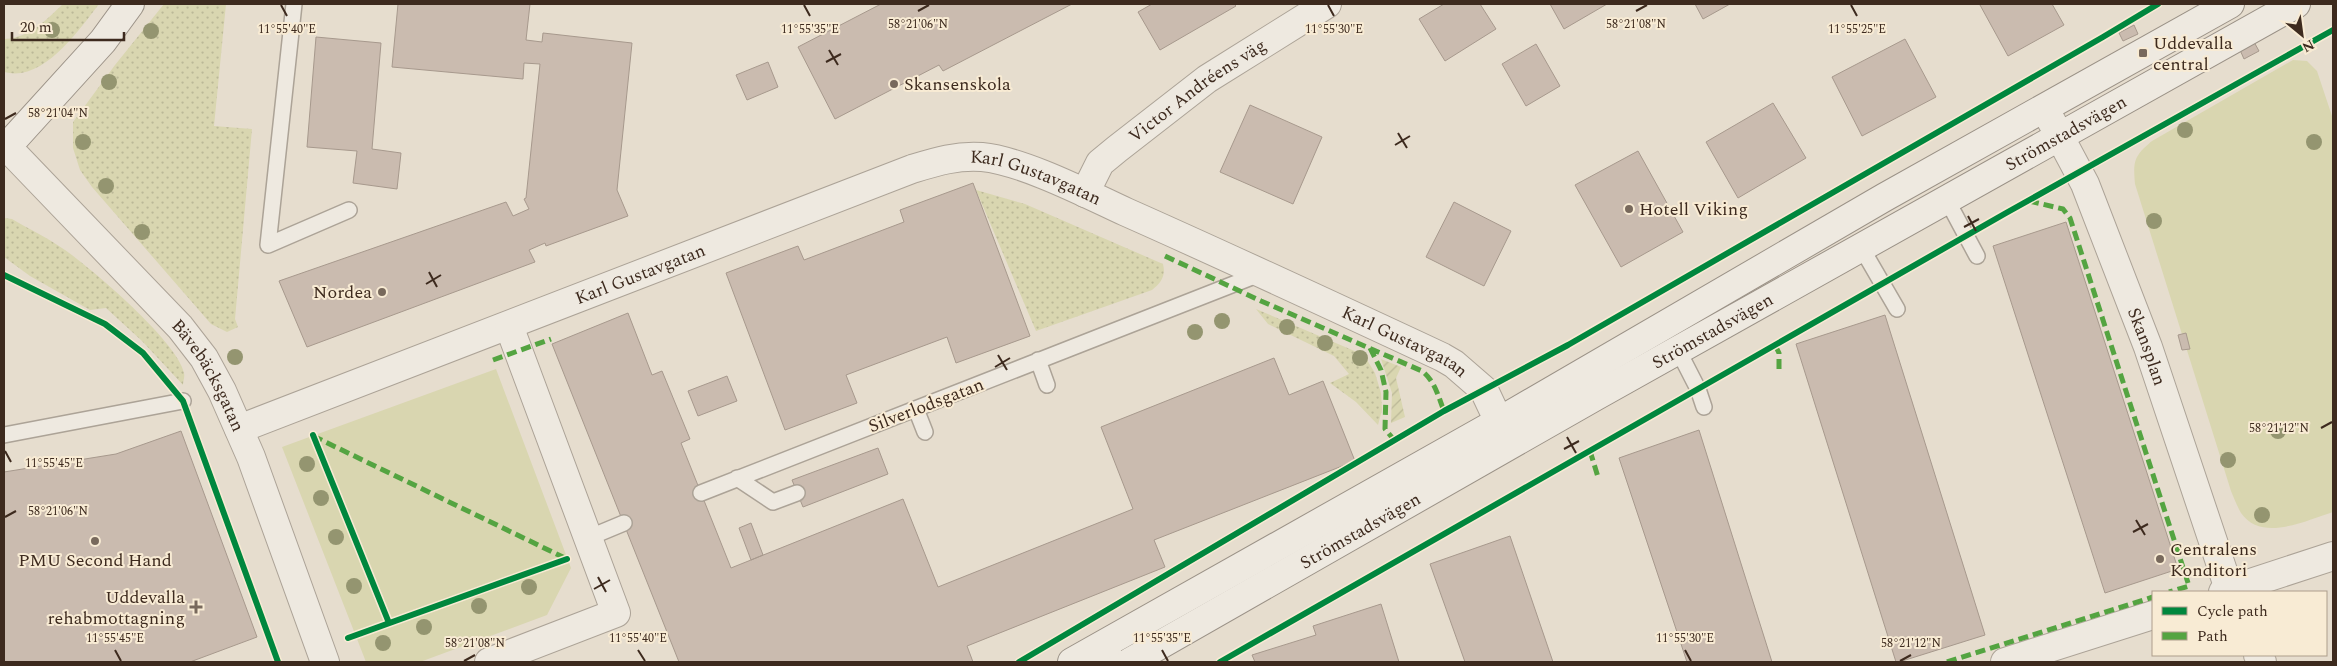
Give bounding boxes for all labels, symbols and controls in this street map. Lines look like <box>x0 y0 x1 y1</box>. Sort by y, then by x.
scale bar <box>12 10 125 42</box>
north arrow <box>2277 10 2327 60</box>
text: 58°21'06"N <box>888 15 948 34</box>
text: 58°21'08"N <box>1606 15 1666 34</box>
text: 20 m <box>20 16 52 39</box>
text: 11°55'40"E <box>258 20 316 39</box>
text: 11°55'35"E <box>781 20 839 39</box>
text: 11°55'30"E <box>1305 20 1363 39</box>
text: 11°55'25"E <box>1828 20 1886 39</box>
place label: Uddevalla central <box>2153 30 2233 78</box>
street label: Victor Andréens väg <box>1123 32 1272 149</box>
text: N <box>2298 34 2318 58</box>
marker: Uddevalla central <box>2137 47 2149 59</box>
place label: Skansenskola <box>904 71 1011 98</box>
marker: Skansenskola <box>888 78 900 90</box>
street label: Strömstadsvägen <box>2000 88 2132 178</box>
text: 58°21'04"N <box>28 104 88 123</box>
street label: Karl Gustavgatan <box>970 144 1106 212</box>
place label: Hotell Viking <box>1639 196 1748 223</box>
marker: Hotell Viking <box>1623 203 1635 215</box>
street label: Karl Gustavgatan <box>571 237 709 312</box>
place label: Nordea <box>313 279 372 306</box>
marker: Nordea <box>376 286 388 298</box>
street label: Strömstadsvägen <box>1647 286 1778 376</box>
street label: Karl Gustavgatan <box>1337 299 1474 384</box>
street label: Skansplan <box>2120 304 2173 389</box>
street label: Bävebäcksgatan <box>165 313 251 436</box>
street label: Silverlodsgatan <box>864 371 988 440</box>
text: 58°21'12"N <box>2249 419 2309 438</box>
text: 11°55'45"E <box>25 454 83 473</box>
street label: Strömstadsvägen <box>1295 486 1426 576</box>
text: 58°21'06"N <box>28 502 88 521</box>
marker: PMU Second Hand <box>89 535 101 547</box>
place label: Centralens Konditori <box>2170 536 2257 584</box>
place label: PMU Second Hand <box>18 547 172 574</box>
marker: Centralens Konditori <box>2154 553 2166 565</box>
place label: Uddevalla rehabmottagning <box>47 584 185 632</box>
legend <box>2152 591 2327 656</box>
marker: Uddevalla rehabmottagning <box>189 600 203 614</box>
text: Cycle path <box>2197 600 2268 623</box>
text: Path <box>2197 625 2228 648</box>
text: 11°55'45"E <box>86 629 144 648</box>
text: 11°55'40"E <box>609 629 667 648</box>
text: 11°55'35"E <box>1133 629 1191 648</box>
text: 11°55'30"E <box>1656 629 1714 648</box>
text: 58°21'08"N <box>445 634 505 653</box>
text: 58°21'12"N <box>1881 634 1941 653</box>

